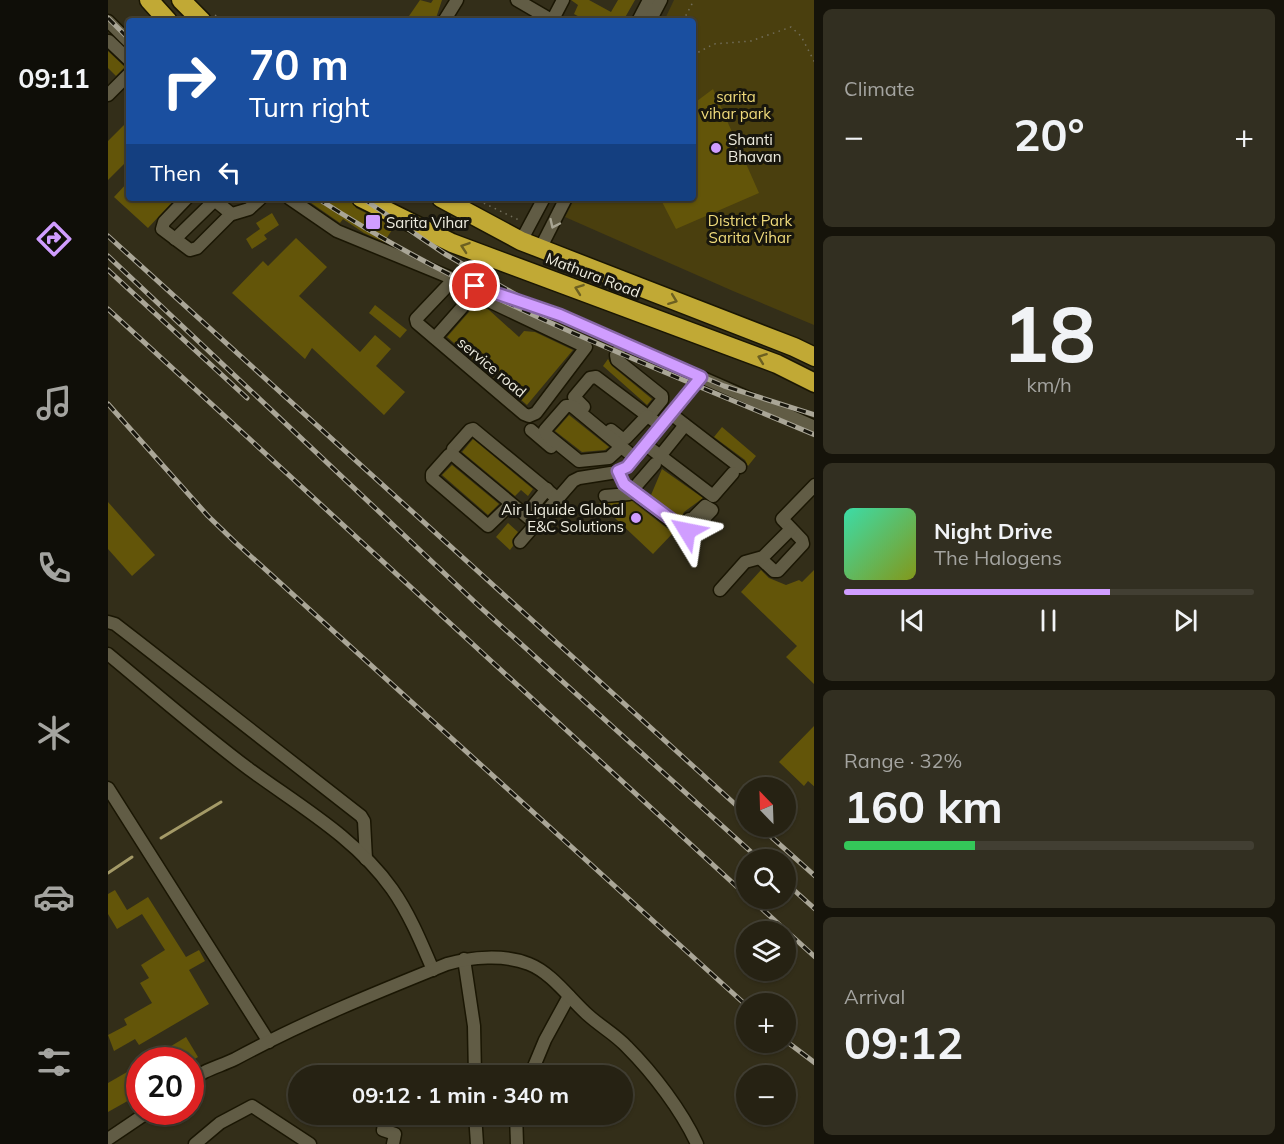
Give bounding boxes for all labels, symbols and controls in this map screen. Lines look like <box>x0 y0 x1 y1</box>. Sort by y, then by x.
text: 70 m <box>249 38 349 91</box>
icon: right <box>150 42 228 120</box>
text: 09:11 <box>18 61 90 95</box>
text: Climate <box>844 76 915 101</box>
park label: sarita vihar park <box>701 87 771 123</box>
text: Turn right <box>249 90 369 124</box>
text: 20° <box>1013 106 1085 162</box>
text: − <box>844 115 864 156</box>
text: + <box>1234 115 1254 156</box>
place label: Shanti Bhavan <box>728 130 782 166</box>
marker: Shanti Bhavan <box>709 141 723 155</box>
icon: left <box>213 156 246 189</box>
text: Then <box>150 159 201 187</box>
park label: District Park Sarita Vihar <box>708 211 793 247</box>
marker: Sarita Vihar <box>364 213 382 231</box>
place label: Sarita Vihar <box>386 213 469 232</box>
one-way arrow <box>549 217 561 228</box>
icon: directions <box>33 218 75 260</box>
one-way arrow <box>460 242 471 255</box>
street label: Mathura Road <box>543 248 643 302</box>
pin <box>449 260 500 311</box>
icon: arrive <box>458 269 491 302</box>
one-way arrow <box>574 284 585 297</box>
text: 18 <box>1002 284 1096 382</box>
one-way arrow <box>666 293 677 305</box>
street label: service road <box>454 333 530 401</box>
one-way arrow <box>757 353 768 366</box>
text: km/h <box>1026 372 1072 397</box>
icon: music <box>33 382 75 424</box>
position arrow <box>655 499 719 563</box>
place label: Air Liquide Global E&C Solutions <box>501 500 624 536</box>
marker: Air Liquide Global E&C Solutions <box>629 511 643 525</box>
text: Night Drive <box>934 517 1053 545</box>
text: The Halogens <box>934 545 1062 570</box>
icon: phone <box>33 547 75 589</box>
icon: previous <box>896 604 929 637</box>
icon: pause <box>1032 604 1065 637</box>
icon: next <box>1169 604 1202 637</box>
icon: climate <box>33 712 75 754</box>
text: Range · 32% <box>844 748 962 773</box>
north arrow <box>736 777 796 837</box>
map controls <box>736 777 796 1125</box>
text: 160 km <box>844 778 1003 834</box>
button: search <box>736 849 796 909</box>
icon: car <box>33 876 75 918</box>
button: layers <box>736 921 796 981</box>
text: Arrival <box>844 984 905 1009</box>
button: + <box>736 993 796 1053</box>
text: 09:12 <box>844 1014 963 1070</box>
icon: filters <box>33 1041 75 1083</box>
speed limit sign: 20 <box>126 1047 204 1125</box>
button: − <box>736 1065 796 1125</box>
text: 09:12 · 1 min · 340 m <box>352 1081 569 1109</box>

